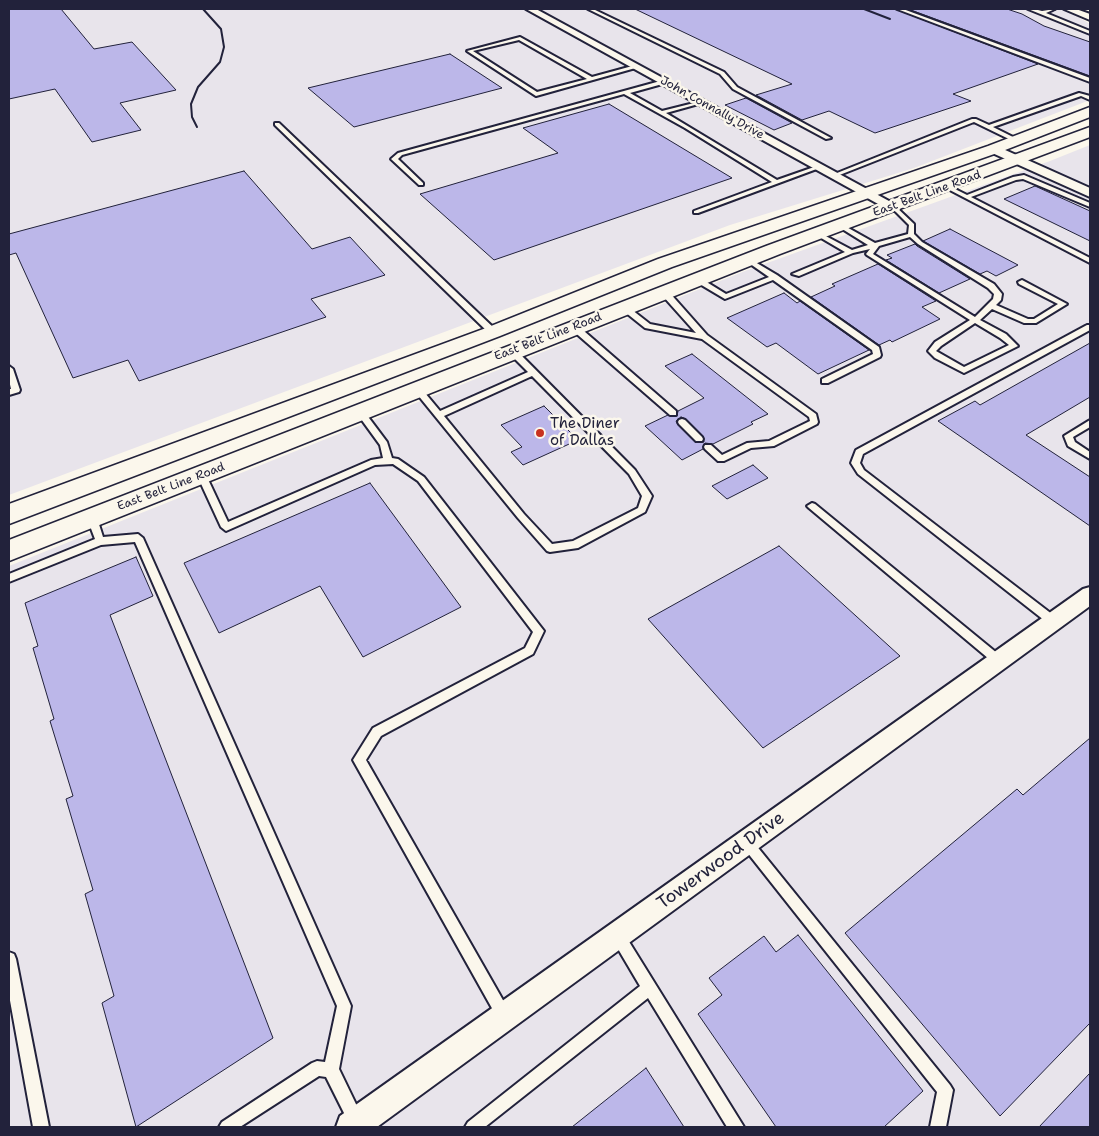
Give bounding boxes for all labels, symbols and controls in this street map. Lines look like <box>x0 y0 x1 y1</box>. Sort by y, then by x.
street label: John Connally Drive <box>657 73 767 143</box>
street label: East Belt Line Road <box>871 168 983 220</box>
street label: East Belt Line Road <box>492 310 604 364</box>
place label: The Diner of Dallas <box>550 415 620 450</box>
marker: The Diner of Dallas <box>534 427 546 439</box>
street label: East Belt Line Road <box>115 460 227 514</box>
street label: Towerwood Drive <box>653 807 789 915</box>

